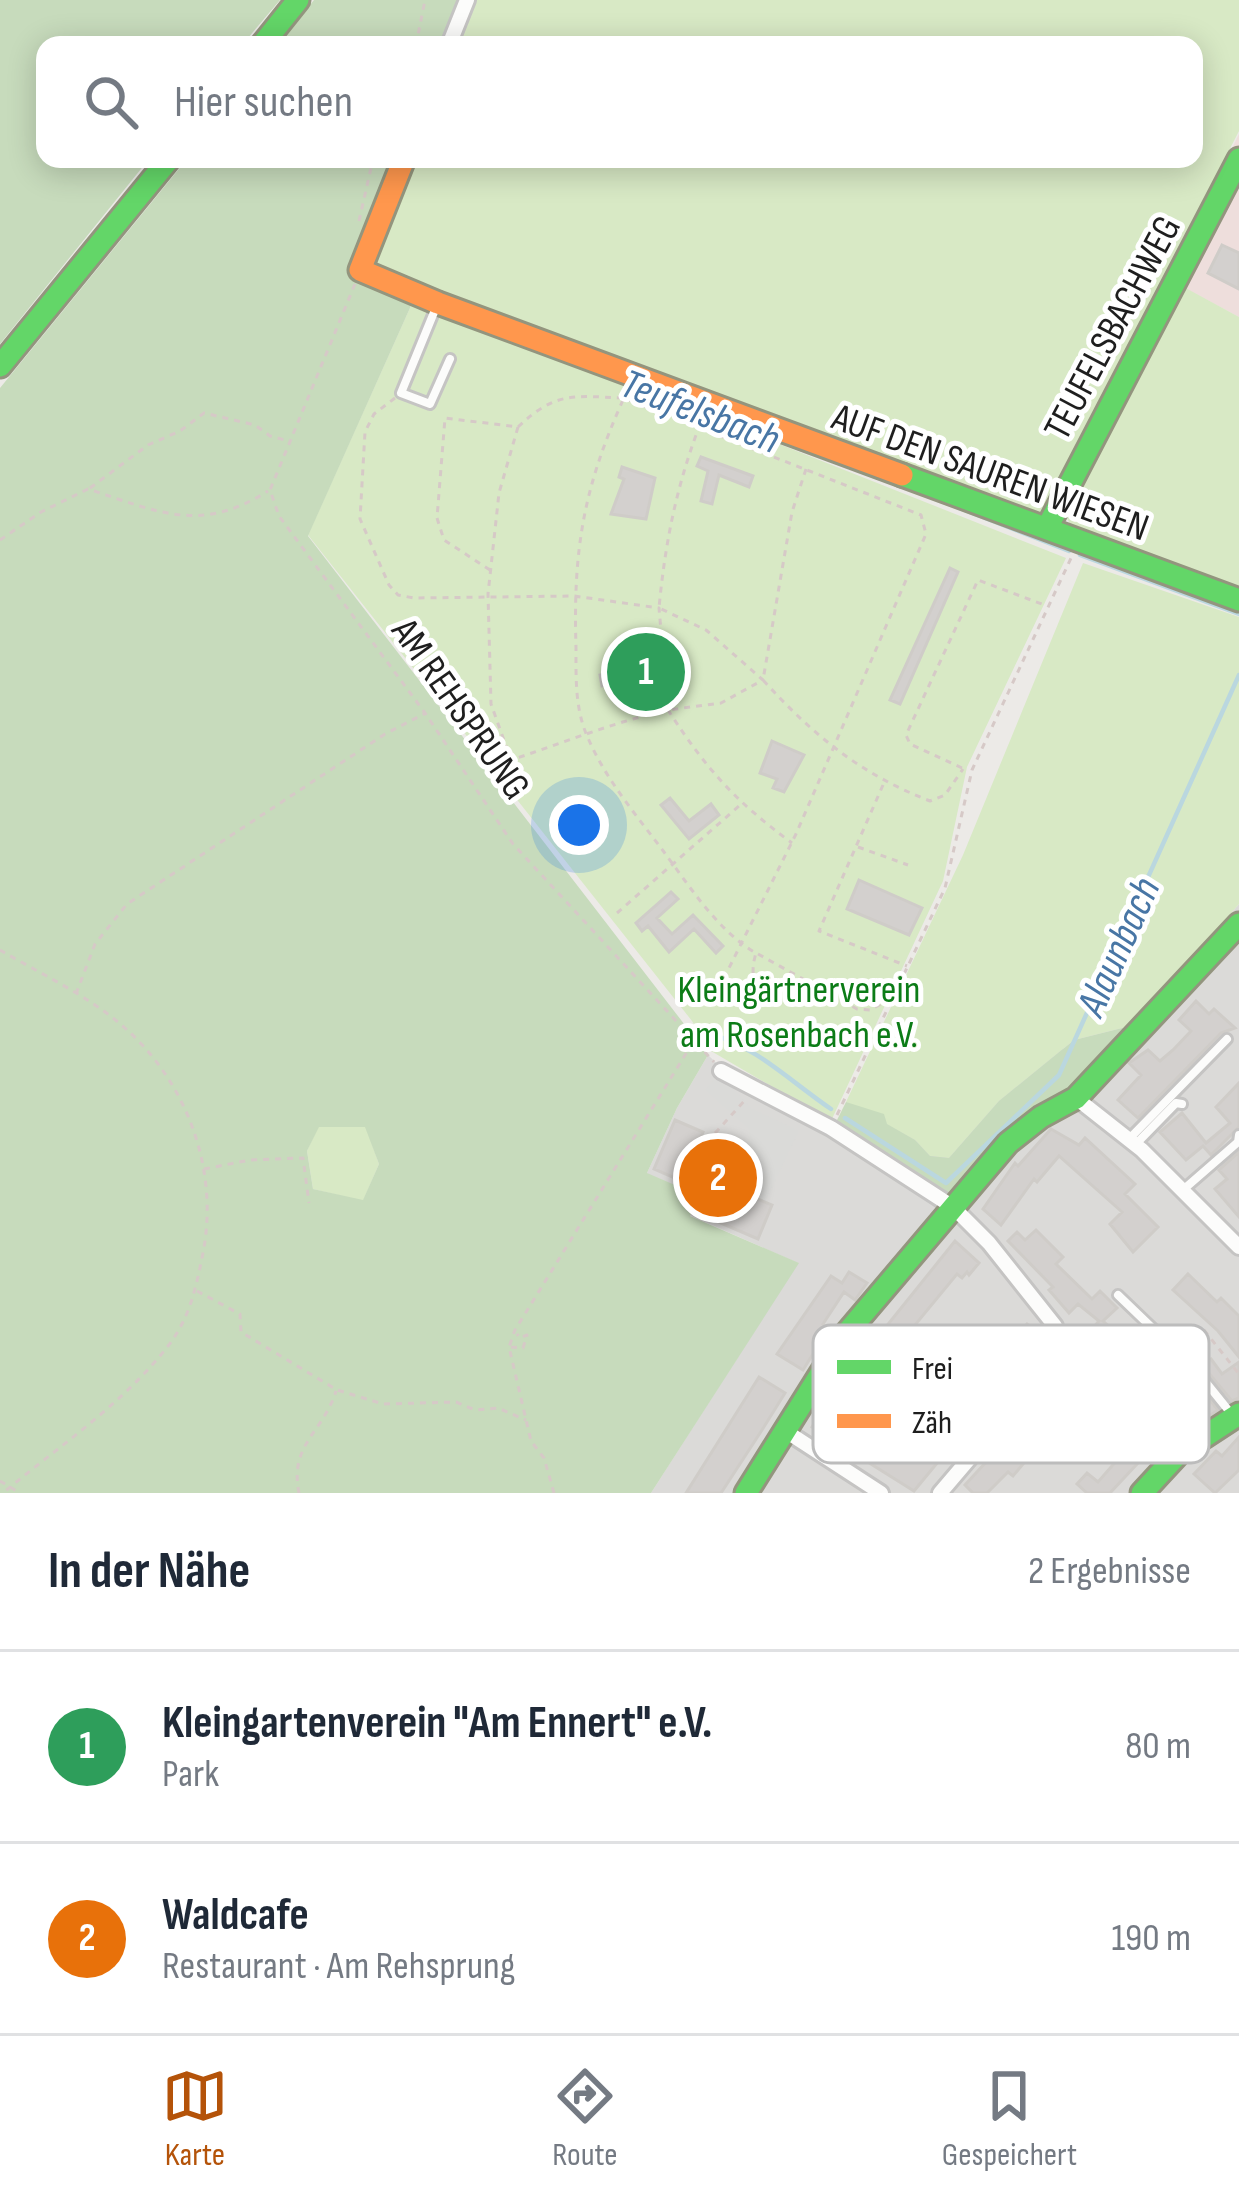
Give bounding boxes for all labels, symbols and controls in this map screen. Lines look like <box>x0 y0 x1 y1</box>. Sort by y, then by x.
search box <box>36 36 1203 168</box>
icon: search <box>78 69 144 135</box>
text: Hier suchen <box>174 75 353 130</box>
street label: TEUFELSBACHWEG <box>1035 208 1192 448</box>
water label: Teufelsbach <box>614 359 787 466</box>
street label: AUF DEN SAUREN WIESEN <box>825 394 1155 552</box>
street label: AM REHSPRUNG <box>380 609 539 809</box>
pin: 1 <box>607 627 685 717</box>
your location <box>549 795 609 855</box>
water label: Alaunbach <box>1066 870 1172 1026</box>
park label: Kleingärtnerverein am Rosenbach e.V. <box>678 967 920 1059</box>
pin: 2 <box>679 1133 757 1223</box>
legend <box>813 1325 1209 1463</box>
text: Frei <box>912 1349 953 1389</box>
text: Zäh <box>912 1403 952 1443</box>
text: In der Nähe <box>48 1541 250 1602</box>
text: 2 Ergebnisse <box>1028 1548 1191 1595</box>
text: Kleingartenverein "Am Ennert" e.V. <box>162 1696 712 1751</box>
text: 1 <box>79 1723 95 1770</box>
text: 80 m <box>1125 1723 1191 1770</box>
text: Park <box>162 1751 219 1798</box>
text: Waldcafe <box>162 1888 309 1943</box>
text: 2 <box>78 1915 96 1962</box>
text: 190 m <box>1111 1915 1191 1962</box>
text: Restaurant · Am Rehsprung <box>162 1943 515 1990</box>
tab: Karte <box>162 2063 228 2175</box>
tab: Route <box>552 2063 618 2175</box>
tab: Gespeichert <box>942 2063 1077 2175</box>

